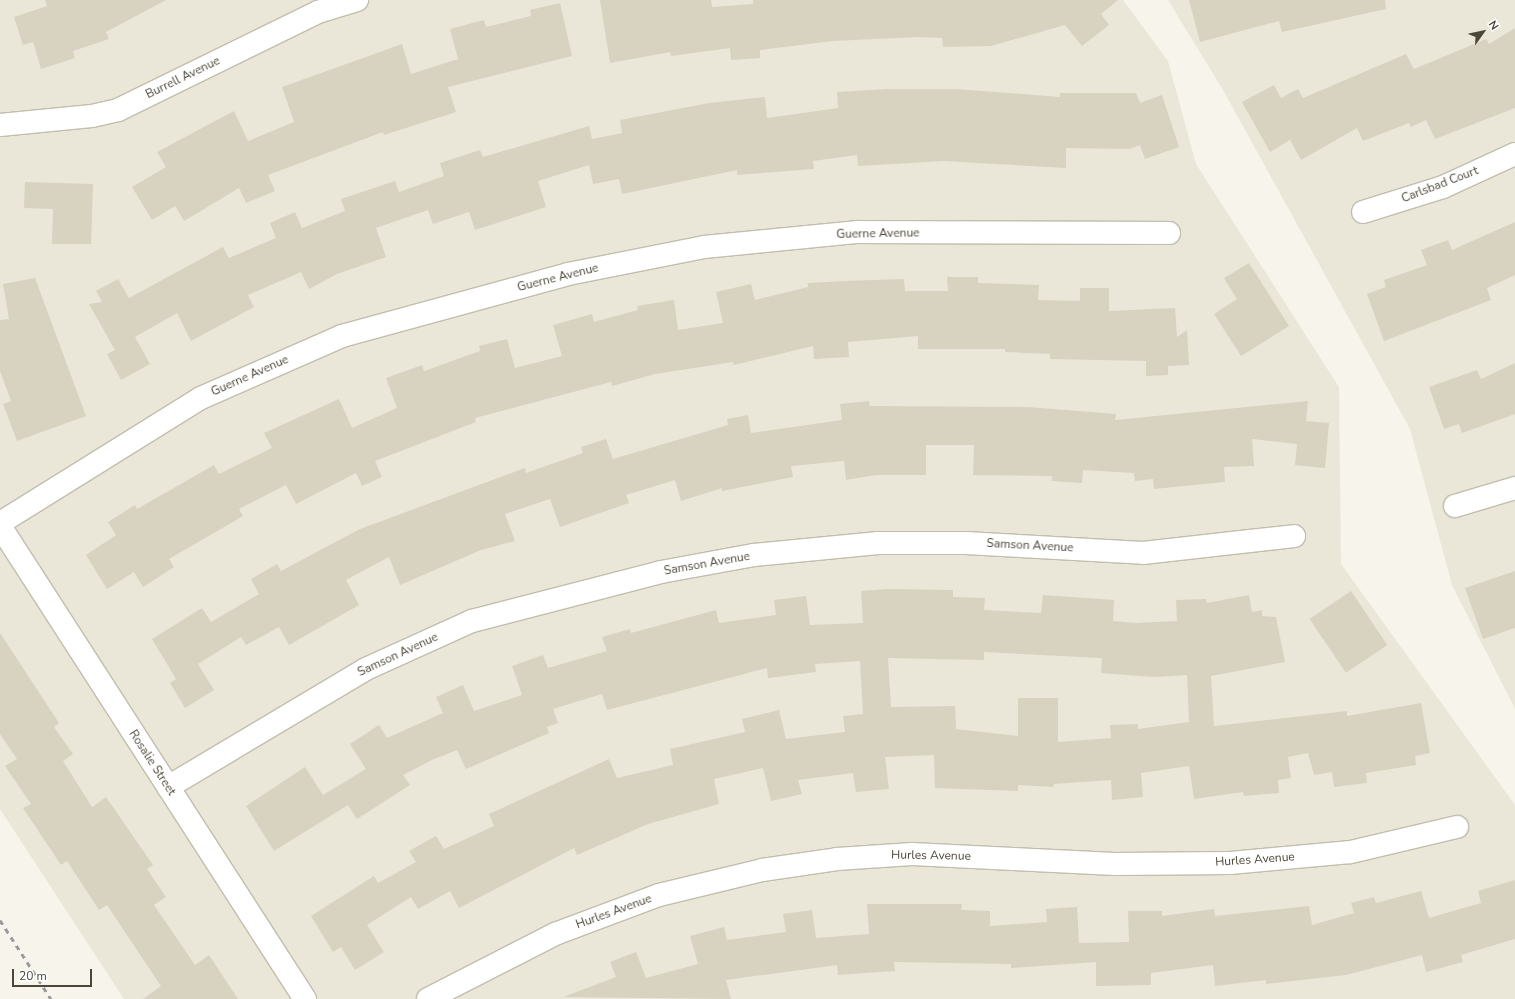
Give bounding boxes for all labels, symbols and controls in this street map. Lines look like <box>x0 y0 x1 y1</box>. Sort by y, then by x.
north arrow <box>1463 12 1503 52</box>
text: N <box>1485 18 1502 33</box>
street label: Burrell Avenue <box>144 54 222 102</box>
street label: Carlsbad Court <box>1400 164 1480 206</box>
street label: Guerne Avenue <box>836 226 920 242</box>
street label: Guerne Avenue <box>516 261 600 295</box>
street label: Guerne Avenue <box>209 352 291 400</box>
street label: Samson Avenue <box>986 537 1074 555</box>
street label: Samson Avenue <box>663 549 751 579</box>
street label: Samson Avenue <box>355 630 441 680</box>
street label: Rosalie Street <box>125 728 179 798</box>
street label: Hurles Avenue <box>891 848 971 864</box>
street label: Hurles Avenue <box>1215 850 1295 870</box>
street label: Hurles Avenue <box>574 892 654 932</box>
scale bar <box>14 961 94 987</box>
text: 20 m <box>19 968 47 984</box>

